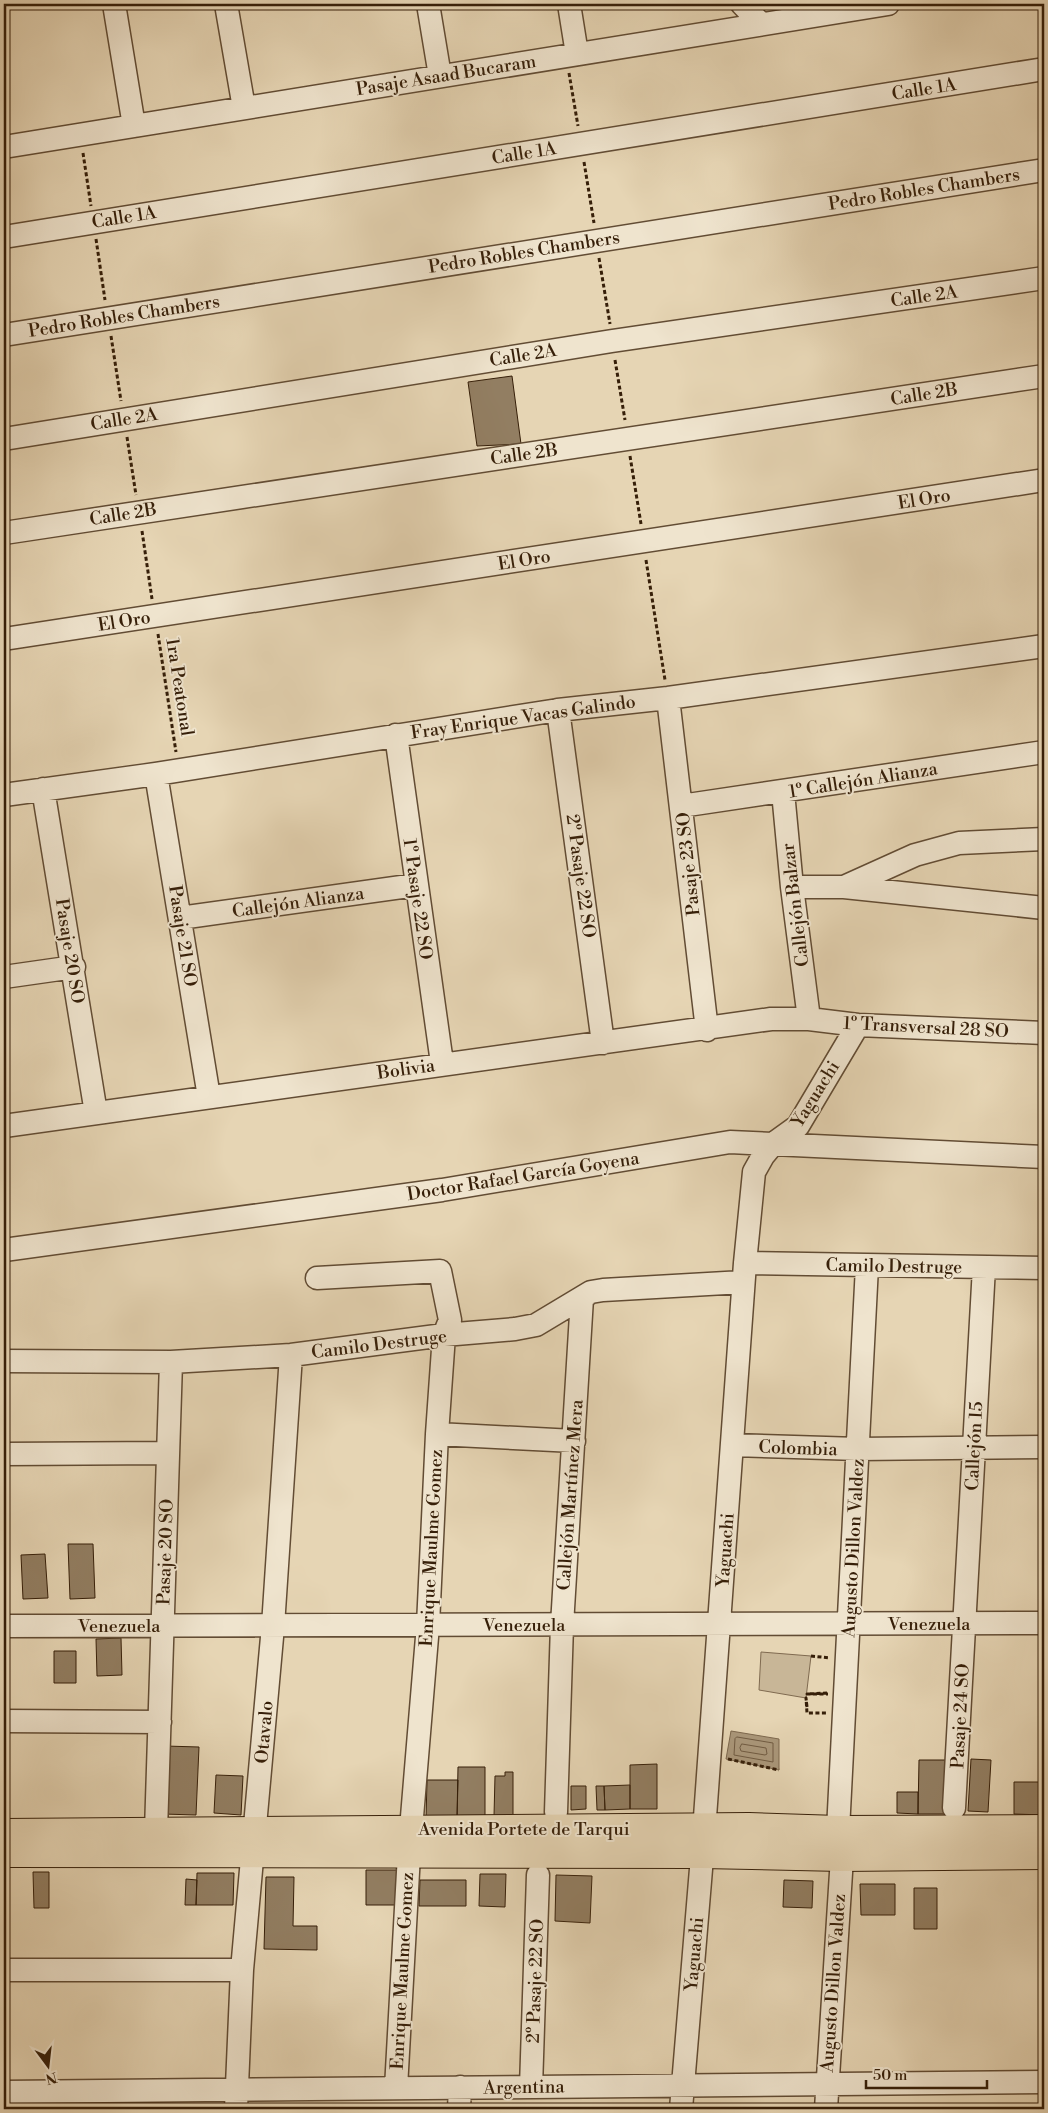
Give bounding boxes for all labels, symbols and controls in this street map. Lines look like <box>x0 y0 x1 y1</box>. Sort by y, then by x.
street label: Pasaje Asaad Bucaram <box>354 50 538 101</box>
street label: Calle 1A <box>890 73 959 106</box>
street label: Calle 1A <box>490 137 559 170</box>
street label: Pedro Robles Chambers <box>827 163 1022 216</box>
street label: Calle 1A <box>90 201 159 234</box>
street label: Pedro Robles Chambers <box>427 226 622 279</box>
street label: Calle 2A <box>889 280 960 313</box>
street label: Pedro Robles Chambers <box>27 290 222 343</box>
street label: Calle 2A <box>488 339 559 372</box>
street label: Calle 2B <box>889 378 959 411</box>
street label: Calle 2A <box>89 403 160 436</box>
street label: Calle 2B <box>489 438 559 471</box>
street label: El Oro <box>896 484 952 515</box>
street label: Calle 2B <box>88 498 158 531</box>
street label: El Oro <box>496 545 552 576</box>
street label: El Oro <box>96 606 152 637</box>
street label: 1ra Peatonal <box>160 636 199 738</box>
street label: Fray Enrique Vacas Galindo <box>409 690 637 745</box>
street label: 1º Callejón Alianza <box>787 757 940 804</box>
street label: Pasaje 23 SO <box>672 811 705 917</box>
street label: 2º Pasaje 22 SO <box>560 813 601 939</box>
street label: 1º Pasaje 22 SO <box>398 837 437 961</box>
street label: Callejón Balzar <box>776 842 814 968</box>
street label: Callejón Alianza <box>231 882 366 923</box>
street label: Pasaje 21 SO <box>163 884 202 988</box>
street label: Pasaje 20 SO <box>50 897 89 1005</box>
street label: 1º Transversal 28 SO <box>842 1012 1010 1043</box>
street label: Bolivia <box>375 1054 437 1085</box>
street label: Yaguachi <box>785 1057 845 1133</box>
street label: Doctor Rafael García Goyena <box>405 1147 642 1206</box>
street label: Camilo Destruge <box>826 1254 962 1279</box>
street label: Camilo Destruge <box>310 1325 448 1364</box>
street label: Callejón Martínez Mera <box>552 1398 589 1591</box>
street label: Callejón 15 <box>961 1401 988 1491</box>
street label: Colombia <box>758 1436 839 1461</box>
street label: Enrique Maulme Gomez <box>415 1449 448 1647</box>
street label: Augusto Dillon Valdez <box>837 1458 870 1639</box>
street label: Pasaje 20 SO <box>152 1498 179 1606</box>
street label: Yaguachi <box>711 1512 740 1589</box>
street label: Venezuela <box>887 1613 971 1636</box>
street label: Venezuela <box>482 1614 566 1637</box>
street label: Venezuela <box>77 1615 161 1638</box>
street label: Pasaje 24 SO <box>946 1663 975 1769</box>
street label: Otavalo <box>250 1700 279 1765</box>
street label: Avenida Portete de Tarqui <box>417 1818 630 1841</box>
street label: Enrique Maulme Gomez <box>386 1872 419 2070</box>
street label: Augusto Dillon Valdez <box>816 1893 851 2074</box>
street label: Yaguachi <box>680 1916 709 1993</box>
street label: 2º Pasaje 22 SO <box>522 1918 549 2044</box>
north arrow <box>22 2040 72 2090</box>
scale bar <box>866 2058 987 2090</box>
text: 50 m <box>873 2066 907 2085</box>
text: N <box>43 2067 59 2088</box>
street label: Argentina <box>482 2075 566 2100</box>

